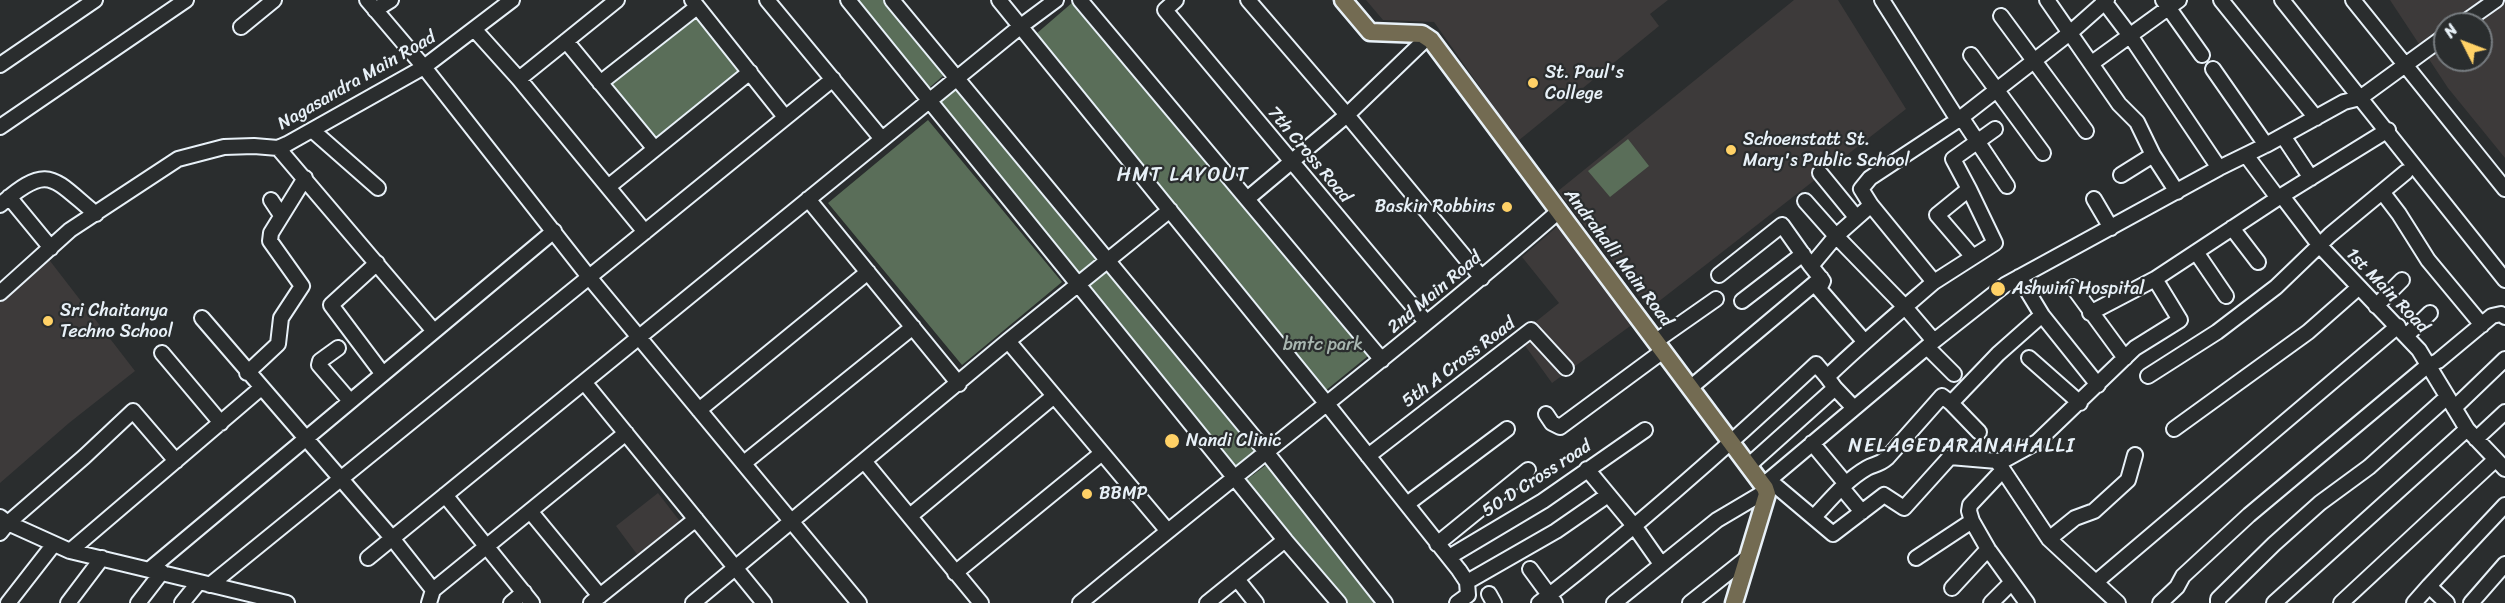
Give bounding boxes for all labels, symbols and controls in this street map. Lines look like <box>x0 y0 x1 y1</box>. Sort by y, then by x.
north arrow <box>2433 12 2493 72</box>
text: N <box>2436 17 2465 45</box>
street label: Nagasandra Main Road <box>274 27 440 135</box>
place label: St. Paul's College <box>1545 62 1624 104</box>
marker: St. Paul's College <box>1526 76 1540 90</box>
street label: 7th Cross Road <box>1262 102 1356 208</box>
place label: Schoenstatt St. Mary's Public School <box>1743 129 1910 172</box>
marker: Schoenstatt St. Mary's Public School <box>1724 143 1738 157</box>
district label: HMT LAYOUT <box>1118 164 1248 188</box>
street label: Andrahalli Main Road <box>1559 185 1677 331</box>
place label: Baskin Robbins <box>1375 196 1495 218</box>
marker: Baskin Robbins <box>1500 200 1514 214</box>
street label: 1st Main Road <box>2341 244 2433 338</box>
street label: 2nd Main Road <box>1384 247 1486 339</box>
place label: Ashwini Hospital <box>2012 278 2144 300</box>
marker: Ashwini Hospital <box>1989 280 2007 298</box>
place label: Sri Chaitanya Techno School <box>60 300 173 342</box>
street label: 5th A Cross Road <box>1398 313 1520 413</box>
marker: Sri Chaitanya Techno School <box>41 314 55 328</box>
park label: bmtc park <box>1283 334 1363 356</box>
place label: Nandi Clinic <box>1186 430 1281 452</box>
marker: Nandi Clinic <box>1163 432 1181 450</box>
district label: NELAGEDARANAHALLI <box>1849 435 2075 459</box>
street label: 50 D Cross road <box>1478 436 1596 522</box>
place label: BBMP <box>1099 483 1147 505</box>
marker: BBMP <box>1080 487 1094 501</box>

